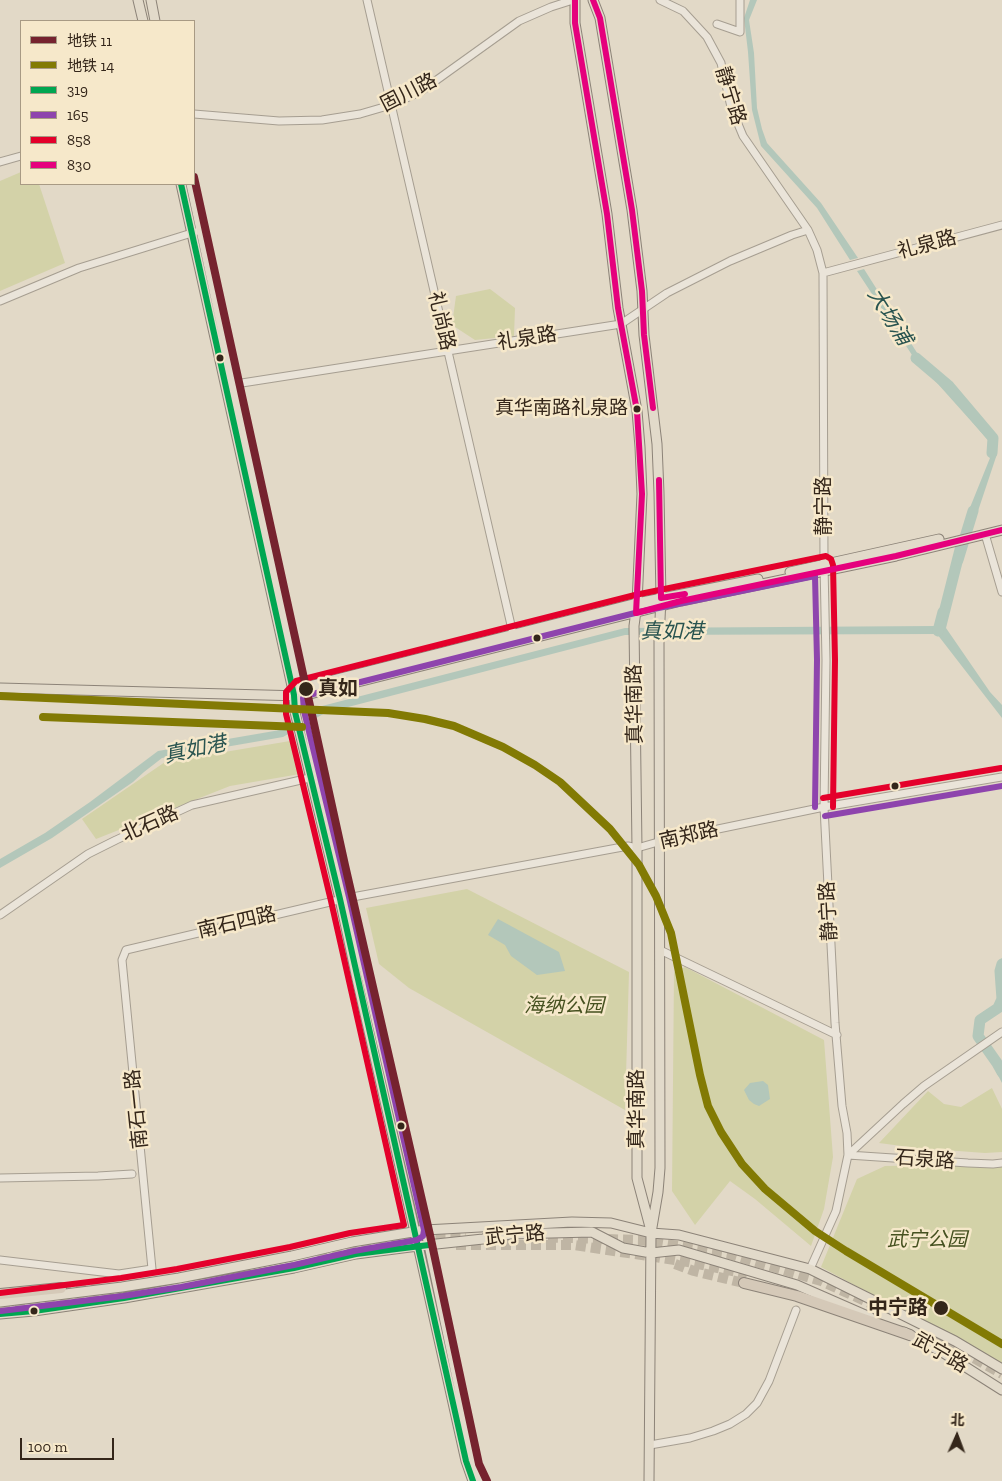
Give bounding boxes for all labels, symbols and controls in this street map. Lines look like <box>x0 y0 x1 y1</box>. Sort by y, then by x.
legend <box>20 20 195 185</box>
text: 地铁 11 <box>67 32 112 50</box>
text: 地铁 14 <box>67 57 114 75</box>
street label: 静宁路 <box>710 64 750 128</box>
street label: 固川路 <box>377 69 441 117</box>
text: 319 <box>67 81 88 99</box>
text: 165 <box>67 106 88 124</box>
text: 858 <box>67 131 91 149</box>
text: 830 <box>67 156 91 174</box>
street label: 礼泉路 <box>895 226 959 264</box>
water label: 大场浦 <box>862 284 916 350</box>
street label: 礼尚路 <box>423 289 459 353</box>
street label: 礼泉路 <box>495 322 559 356</box>
unlabelled marker <box>215 353 225 363</box>
place label: 真华南路礼泉路 <box>495 398 628 420</box>
marker: 真华南路礼泉路 <box>632 404 642 414</box>
street label: 静宁路 <box>812 476 836 536</box>
water label: 真如港 <box>641 619 703 645</box>
unlabelled marker <box>532 633 542 643</box>
street label: 真华南路 <box>622 664 648 744</box>
place label: 真如 <box>318 677 358 701</box>
marker: 真如 <box>297 680 315 698</box>
water label: 真如港 <box>162 731 228 769</box>
unlabelled marker <box>890 781 900 791</box>
street label: 北石路 <box>118 801 182 847</box>
street label: 南郑路 <box>657 818 721 854</box>
street label: 静宁路 <box>815 880 843 942</box>
street label: 南石四路 <box>195 902 279 944</box>
park label: 海纳公园 <box>524 994 604 1018</box>
street label: 南石一路 <box>121 1068 153 1150</box>
street label: 真华南路 <box>625 1069 649 1149</box>
unlabelled marker <box>396 1121 406 1131</box>
street label: 石泉路 <box>894 1146 956 1174</box>
street label: 武宁路 <box>484 1221 546 1251</box>
park label: 武宁公园 <box>887 1228 967 1252</box>
place label: 中宁路 <box>868 1296 928 1320</box>
marker: 中宁路 <box>932 1299 950 1317</box>
unlabelled marker <box>29 1306 39 1316</box>
street label: 武宁路 <box>908 1328 972 1378</box>
north arrow <box>932 1411 982 1461</box>
text: 北 <box>950 1412 965 1429</box>
scale bar <box>22 1428 116 1460</box>
text: 100 m <box>28 1438 67 1456</box>

